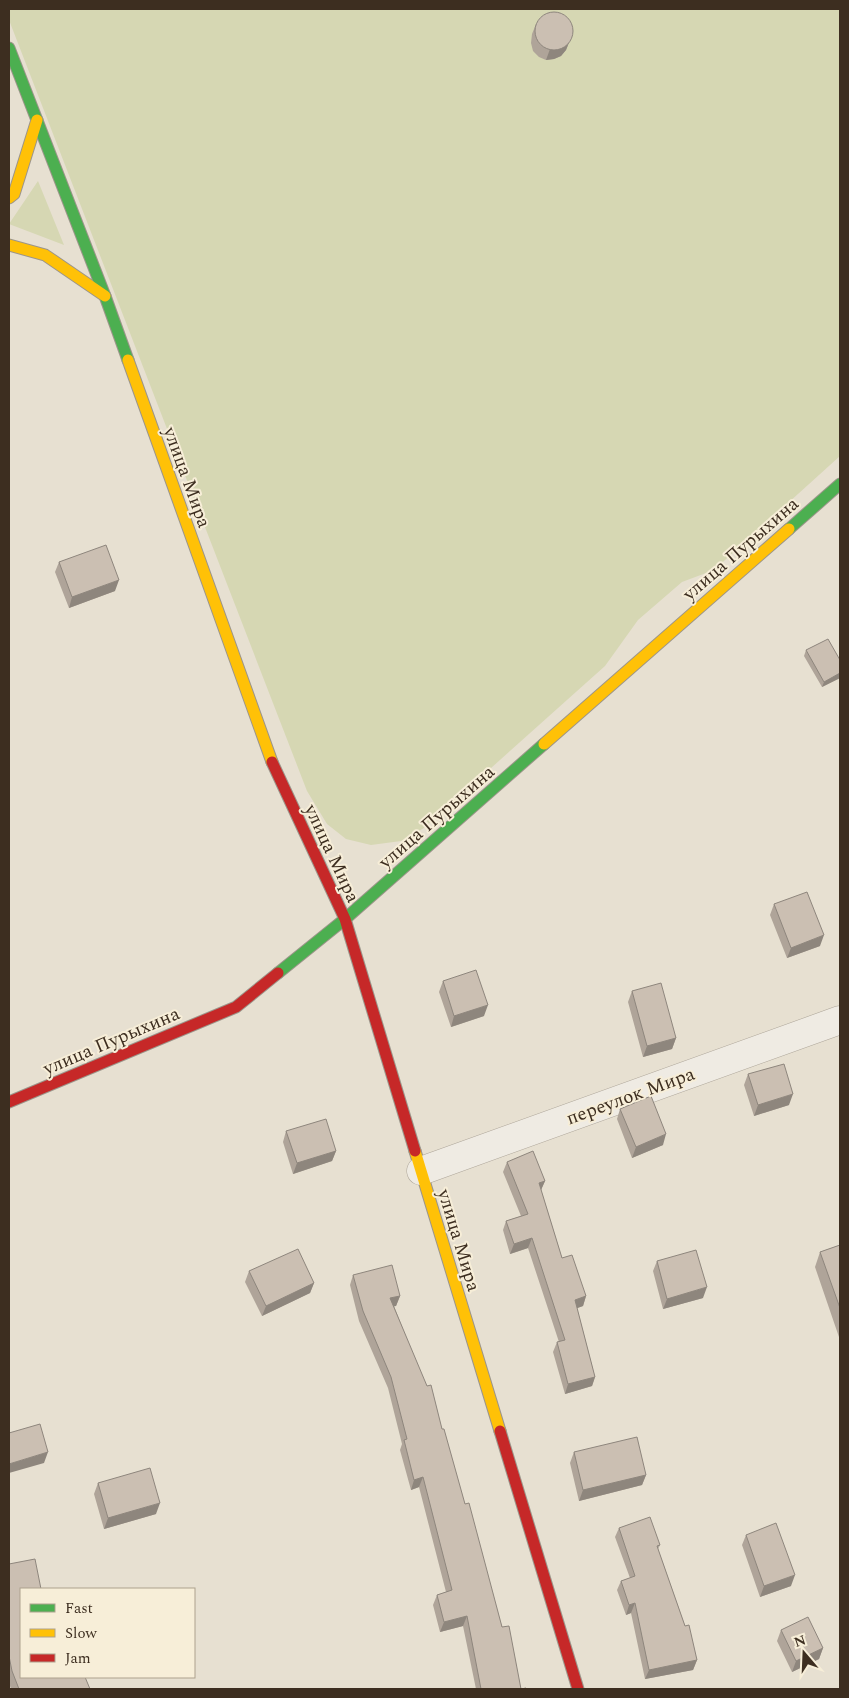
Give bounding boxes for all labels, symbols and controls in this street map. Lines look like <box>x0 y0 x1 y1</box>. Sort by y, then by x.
street label: улица Мира <box>155 422 219 533</box>
street label: улица Пурыхина <box>676 490 806 609</box>
street label: улица Пурыхина <box>372 758 502 877</box>
street label: улица Мира <box>296 799 367 908</box>
street label: улица Пурыхина <box>38 999 185 1084</box>
street label: переулок Мира <box>562 1059 700 1133</box>
street label: улица Мира <box>429 1185 488 1296</box>
legend <box>20 1588 195 1678</box>
text: Fast <box>65 1597 93 1620</box>
text: Slow <box>65 1622 97 1645</box>
north arrow <box>779 1628 829 1678</box>
text: N <box>791 1629 809 1653</box>
text: Jam <box>65 1647 91 1670</box>

